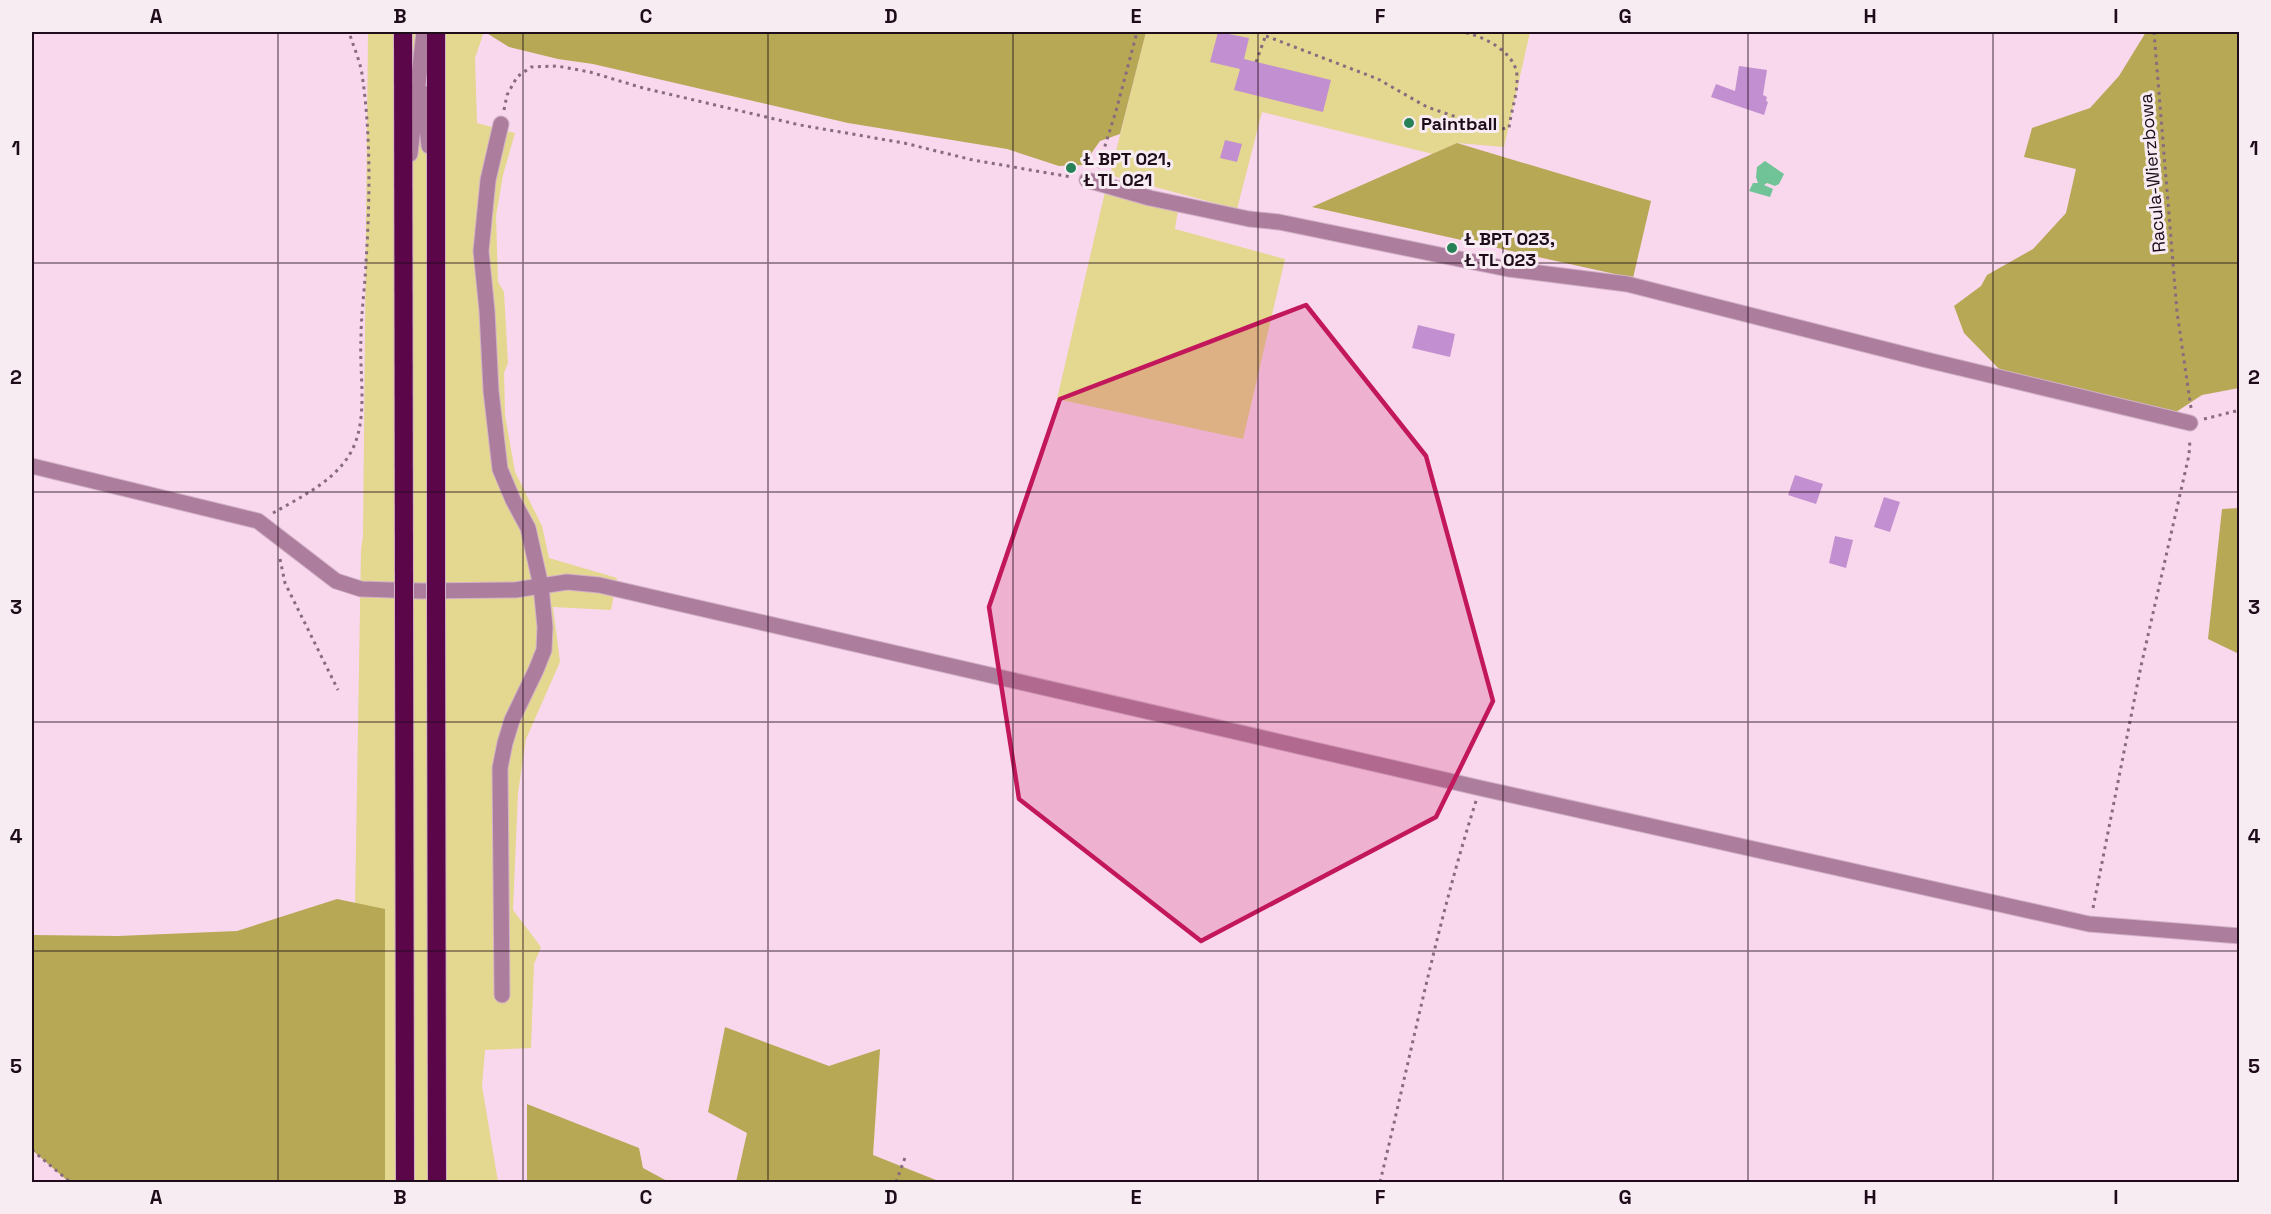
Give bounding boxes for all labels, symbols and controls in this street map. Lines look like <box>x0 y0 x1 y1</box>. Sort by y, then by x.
text: A <box>150 3 163 29</box>
text: B <box>393 3 407 29</box>
text: C <box>640 3 653 29</box>
text: D <box>884 3 898 29</box>
text: E <box>1130 3 1142 29</box>
text: F <box>1375 3 1386 29</box>
text: G <box>1618 3 1632 29</box>
text: H <box>1863 3 1877 29</box>
text: I <box>2113 3 2119 29</box>
street label: Racula-Wierzbowa <box>2134 92 2170 254</box>
place label: Paintball <box>1421 112 1497 135</box>
marker: Paintball <box>1402 116 1416 130</box>
text: 1 <box>11 135 21 161</box>
text: 1 <box>2249 135 2259 161</box>
place label: Ł BPT 021, Ł TL 021 <box>1083 147 1171 191</box>
marker: Ł BPT 021, Ł TL 021 <box>1064 161 1078 175</box>
place label: Ł BPT 023, Ł TL 023 <box>1464 227 1555 271</box>
marker: Ł BPT 023, Ł TL 023 <box>1445 241 1459 255</box>
text: 2 <box>10 364 22 390</box>
text: 2 <box>2248 364 2260 390</box>
text: 3 <box>10 594 22 620</box>
text: 3 <box>2248 594 2260 620</box>
text: 4 <box>10 823 23 849</box>
text: 4 <box>2248 823 2261 849</box>
text: 5 <box>10 1053 22 1079</box>
text: 5 <box>2248 1053 2260 1079</box>
text: A <box>150 1184 163 1210</box>
text: B <box>393 1184 407 1210</box>
text: C <box>640 1184 653 1210</box>
text: D <box>884 1184 898 1210</box>
text: E <box>1130 1184 1142 1210</box>
text: F <box>1375 1184 1386 1210</box>
text: G <box>1618 1184 1632 1210</box>
text: H <box>1863 1184 1877 1210</box>
text: I <box>2113 1184 2119 1210</box>

